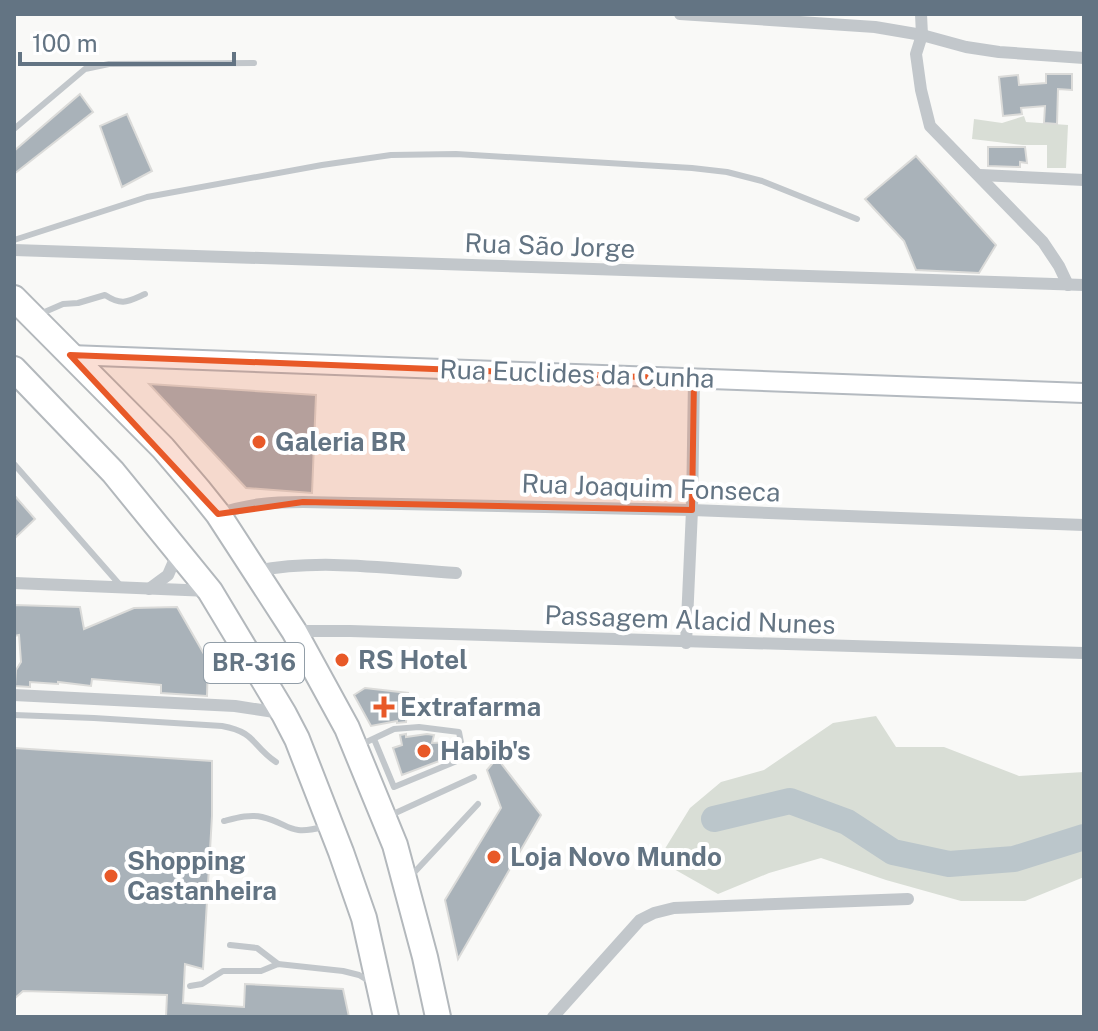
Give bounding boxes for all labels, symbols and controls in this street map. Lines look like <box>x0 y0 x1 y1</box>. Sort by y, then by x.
scale bar <box>20 16 234 66</box>
text: 100 m <box>32 29 98 57</box>
street label: Rua São Jorge <box>464 227 636 264</box>
street label: Rua Euclides da Cunha <box>439 353 715 394</box>
place label: Galeria BR <box>275 426 407 457</box>
marker: Galeria BR <box>250 433 268 451</box>
street label: Rua Joaquim Fonseca <box>521 467 781 508</box>
street label: Passagem Alacid Nunes <box>544 599 836 640</box>
road number: BR-316 <box>204 643 304 683</box>
place label: RS Hotel <box>358 644 468 675</box>
marker: RS Hotel <box>333 651 351 669</box>
place label: Extrafarma <box>400 691 541 722</box>
marker: Extrafarma <box>375 698 393 716</box>
place label: Habib's <box>440 735 531 766</box>
marker: Habib's <box>415 742 433 760</box>
place label: Loja Novo Mundo <box>510 841 722 872</box>
place label: Shopping Castanheira <box>127 845 277 906</box>
marker: Loja Novo Mundo <box>485 848 503 866</box>
marker: Shopping Castanheira <box>102 867 120 885</box>

